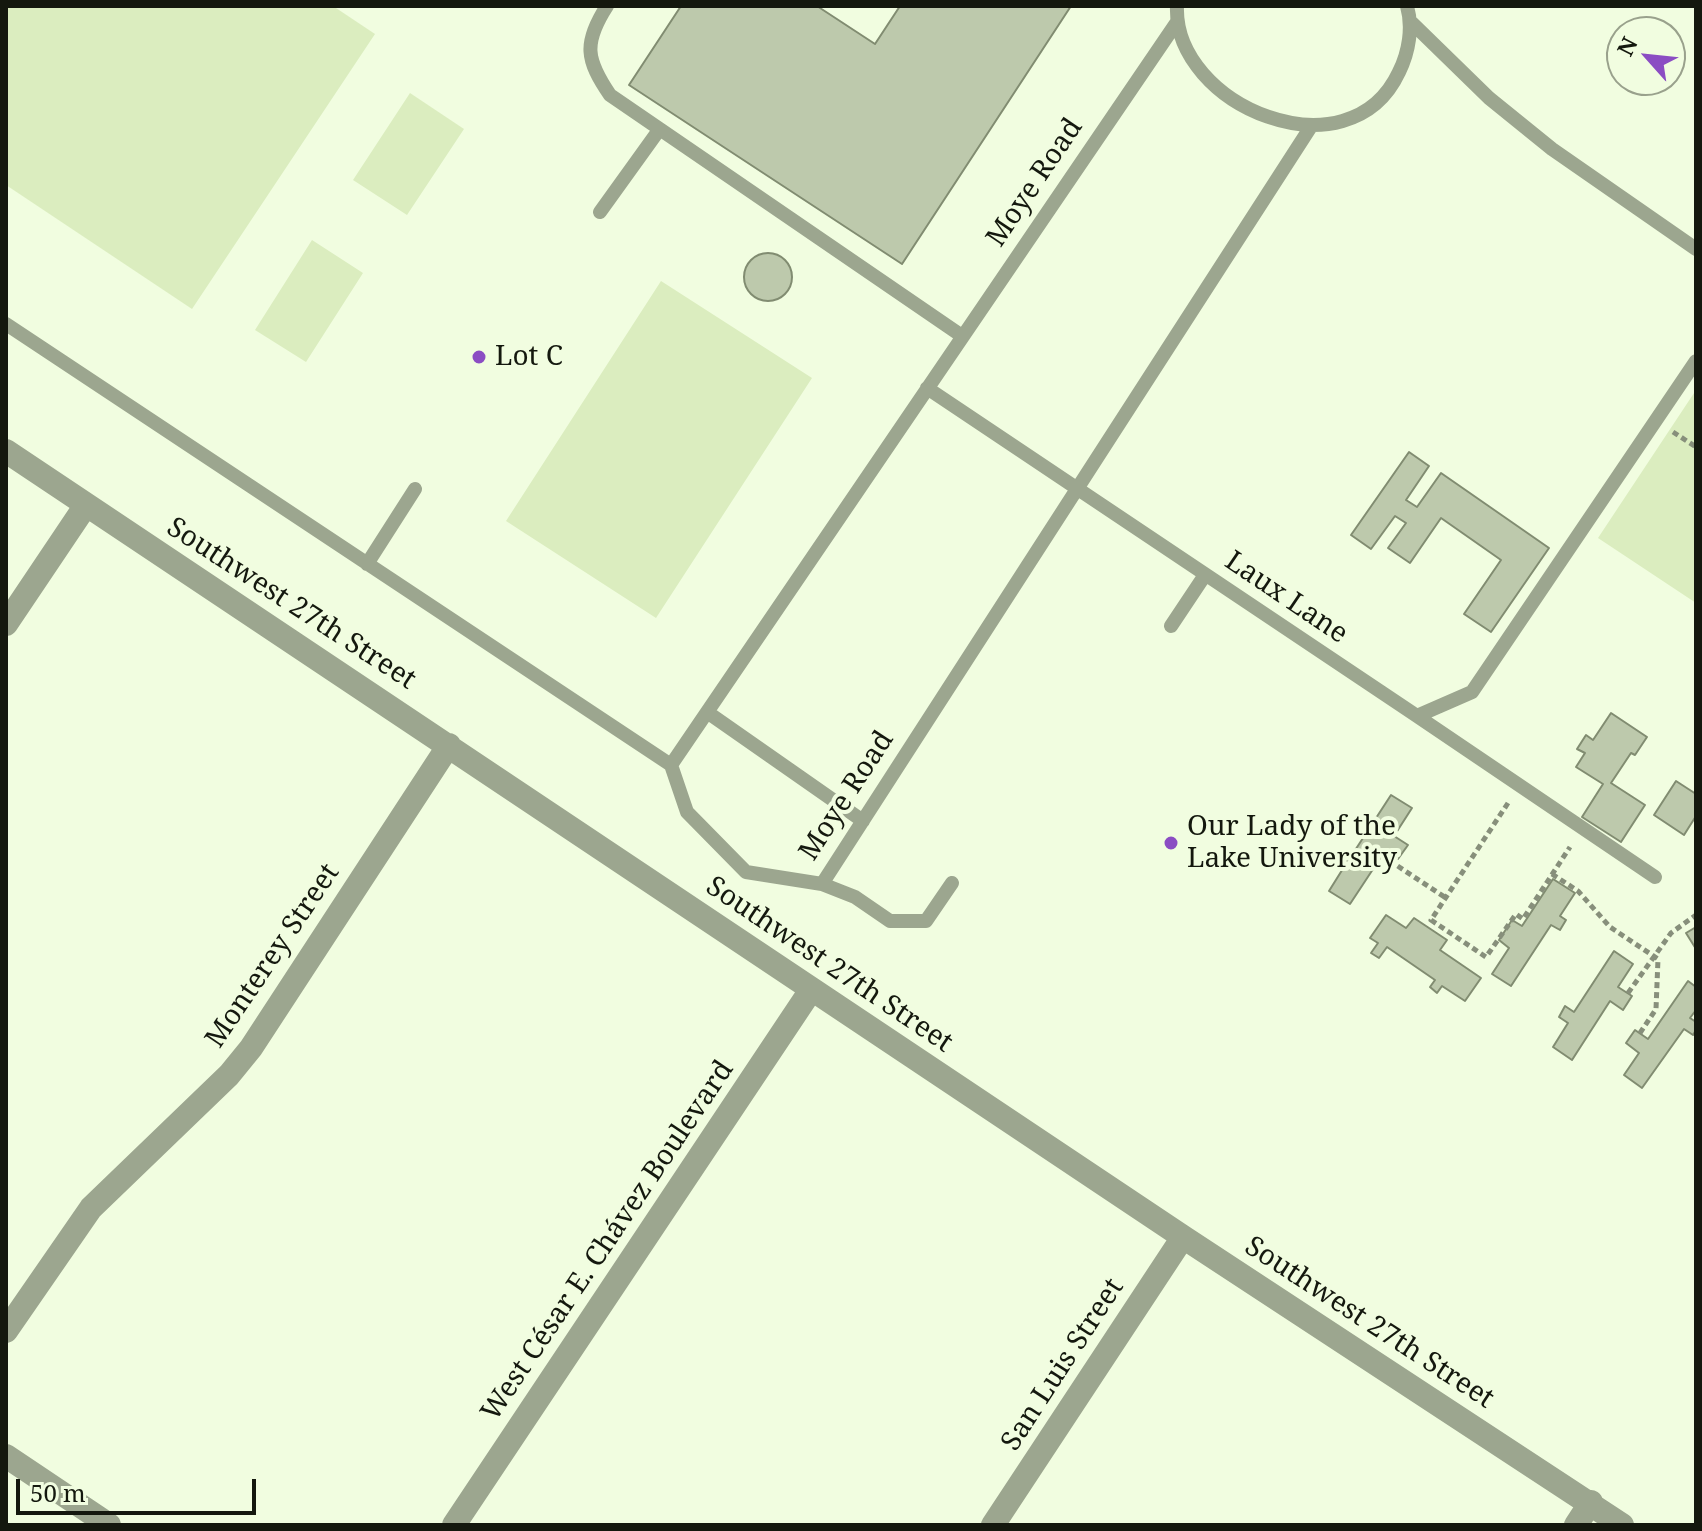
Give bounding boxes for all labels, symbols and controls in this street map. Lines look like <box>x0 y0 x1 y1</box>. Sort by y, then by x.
north arrow <box>1606 16 1686 96</box>
text: N <box>1609 31 1644 61</box>
street label: Moye Road <box>980 112 1090 254</box>
place label: Lot C <box>495 340 563 374</box>
marker: Lot C <box>470 348 488 366</box>
street label: Southwest 27th Street <box>160 511 422 697</box>
street label: Laux Lane <box>1218 545 1354 651</box>
street label: Moye Road <box>793 725 901 867</box>
place label: Our Lady of the Lake University <box>1187 810 1397 876</box>
marker: Our Lady of the Lake University <box>1162 834 1180 852</box>
street label: Monterey Street <box>199 858 347 1054</box>
street label: Southwest 27th Street <box>699 870 959 1060</box>
street label: West César E. Chávez Boulevard <box>475 1055 741 1427</box>
street label: Southwest 27th Street <box>1238 1230 1500 1416</box>
street label: San Luis Street <box>995 1273 1131 1457</box>
scale bar <box>20 1463 260 1513</box>
text: 50 m <box>30 1476 86 1509</box>

